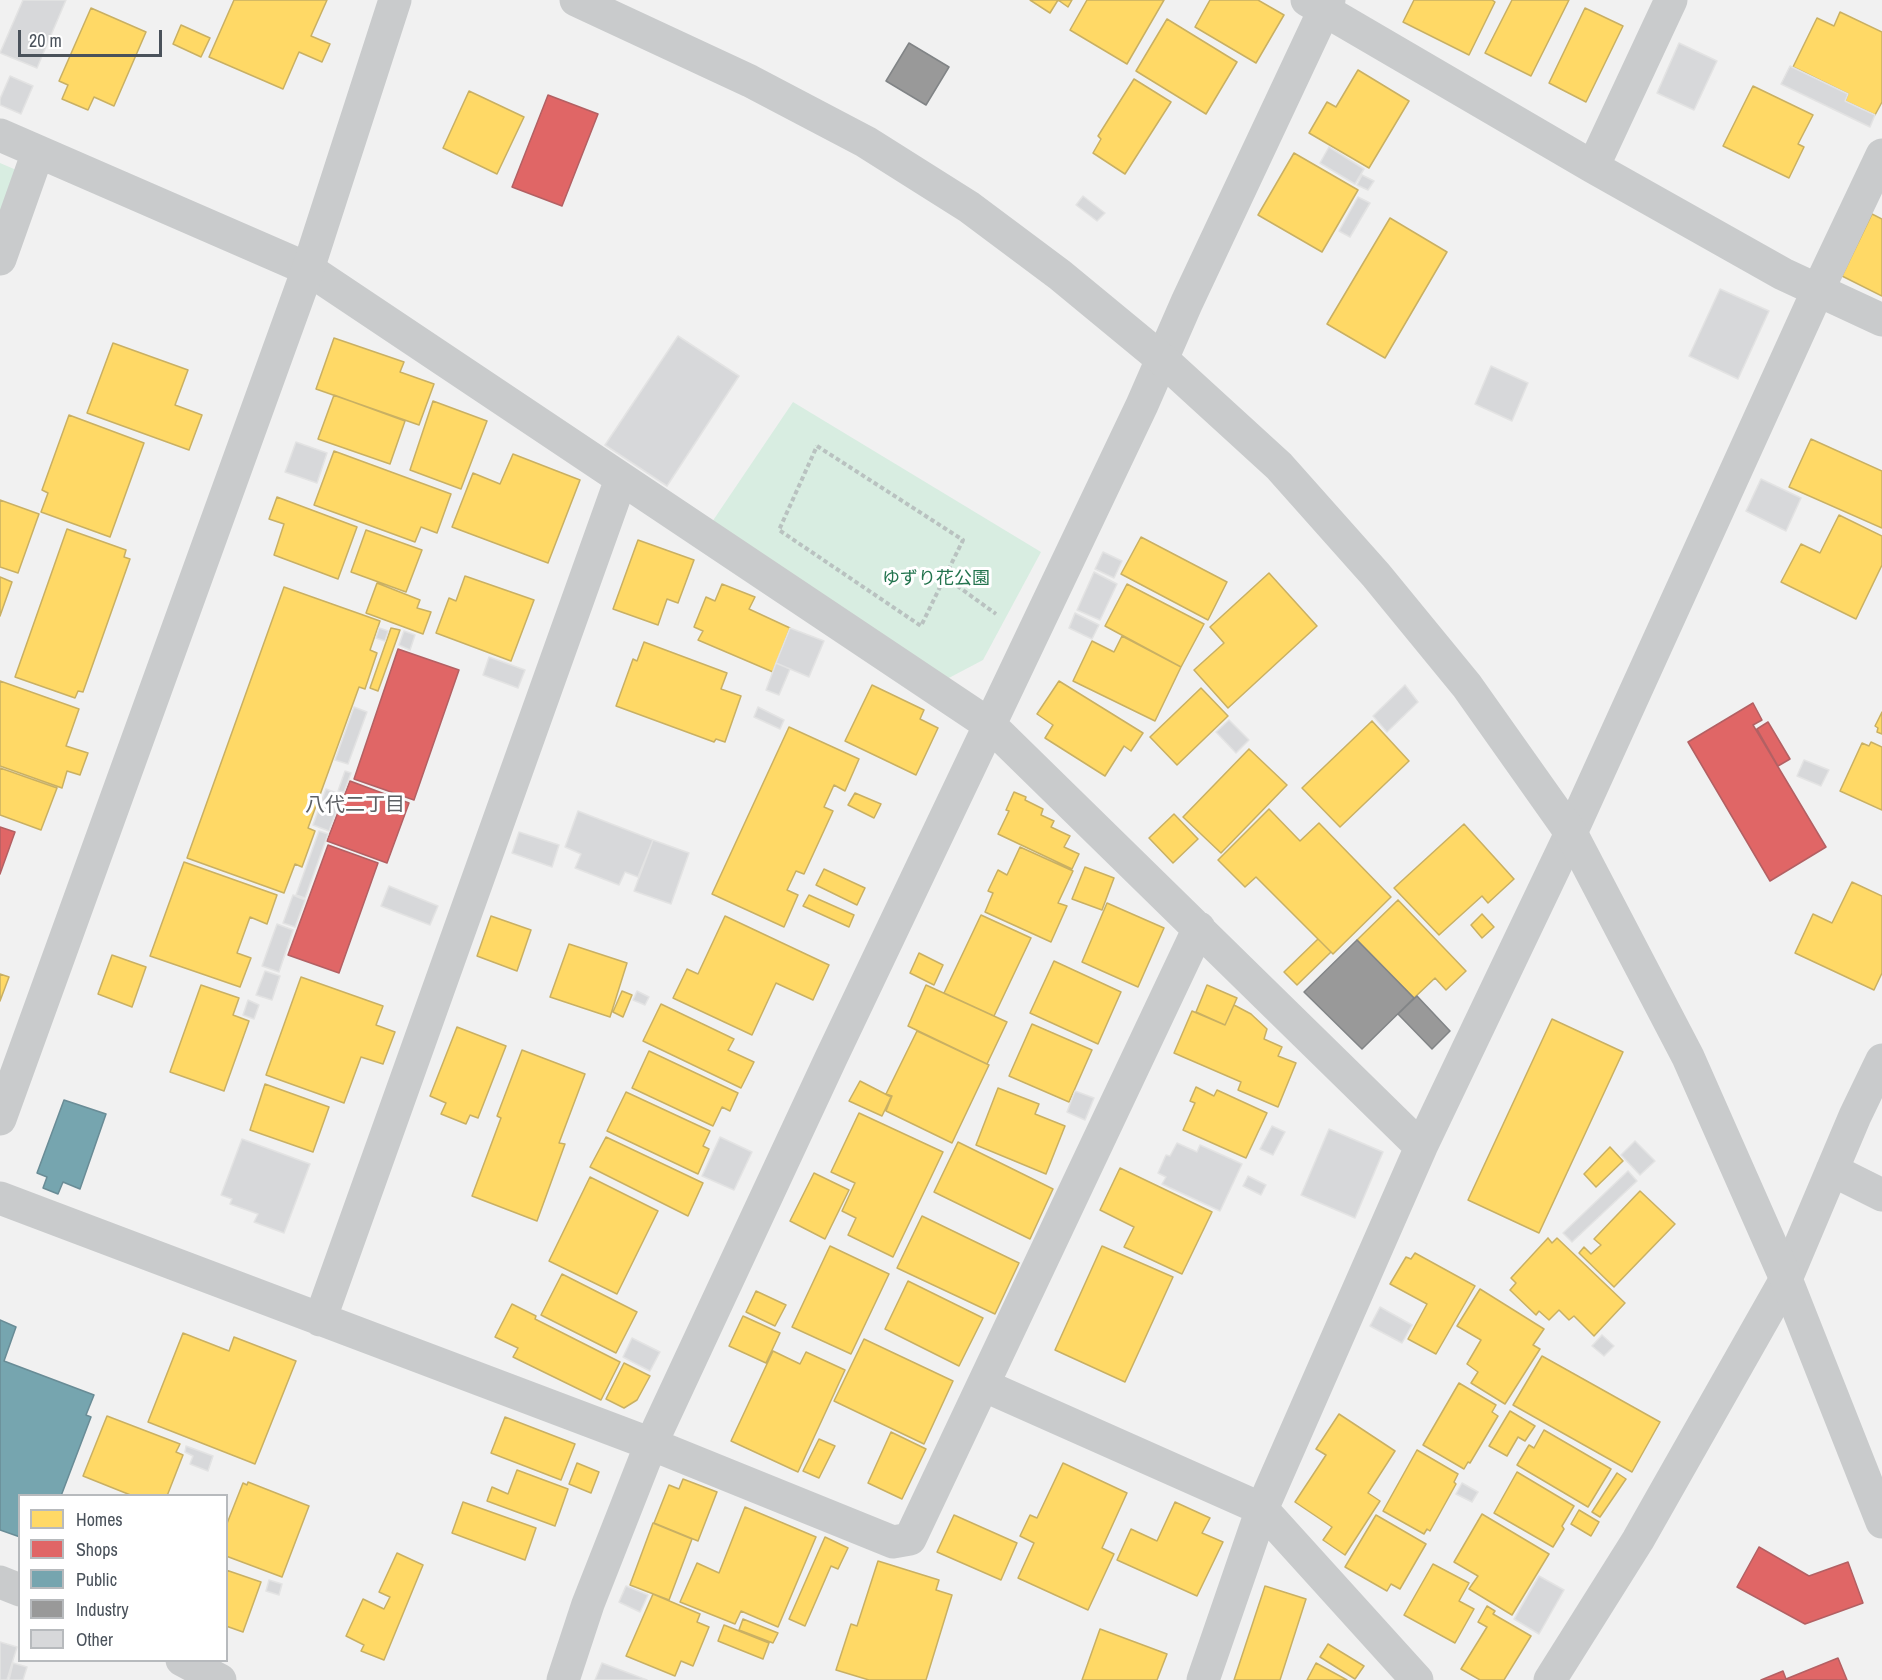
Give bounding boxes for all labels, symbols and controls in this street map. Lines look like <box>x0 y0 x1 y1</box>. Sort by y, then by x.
scale bar <box>21 18 165 56</box>
text: 20 m <box>29 28 62 53</box>
park label: ゆずり花公園 <box>882 568 990 590</box>
district label: 八代二丁目 <box>305 794 405 818</box>
legend <box>18 1494 228 1662</box>
text: Homes <box>76 1507 123 1532</box>
text: Shops <box>76 1537 118 1562</box>
text: Public <box>76 1567 117 1592</box>
text: Industry <box>76 1597 129 1622</box>
text: Other <box>76 1627 113 1652</box>

